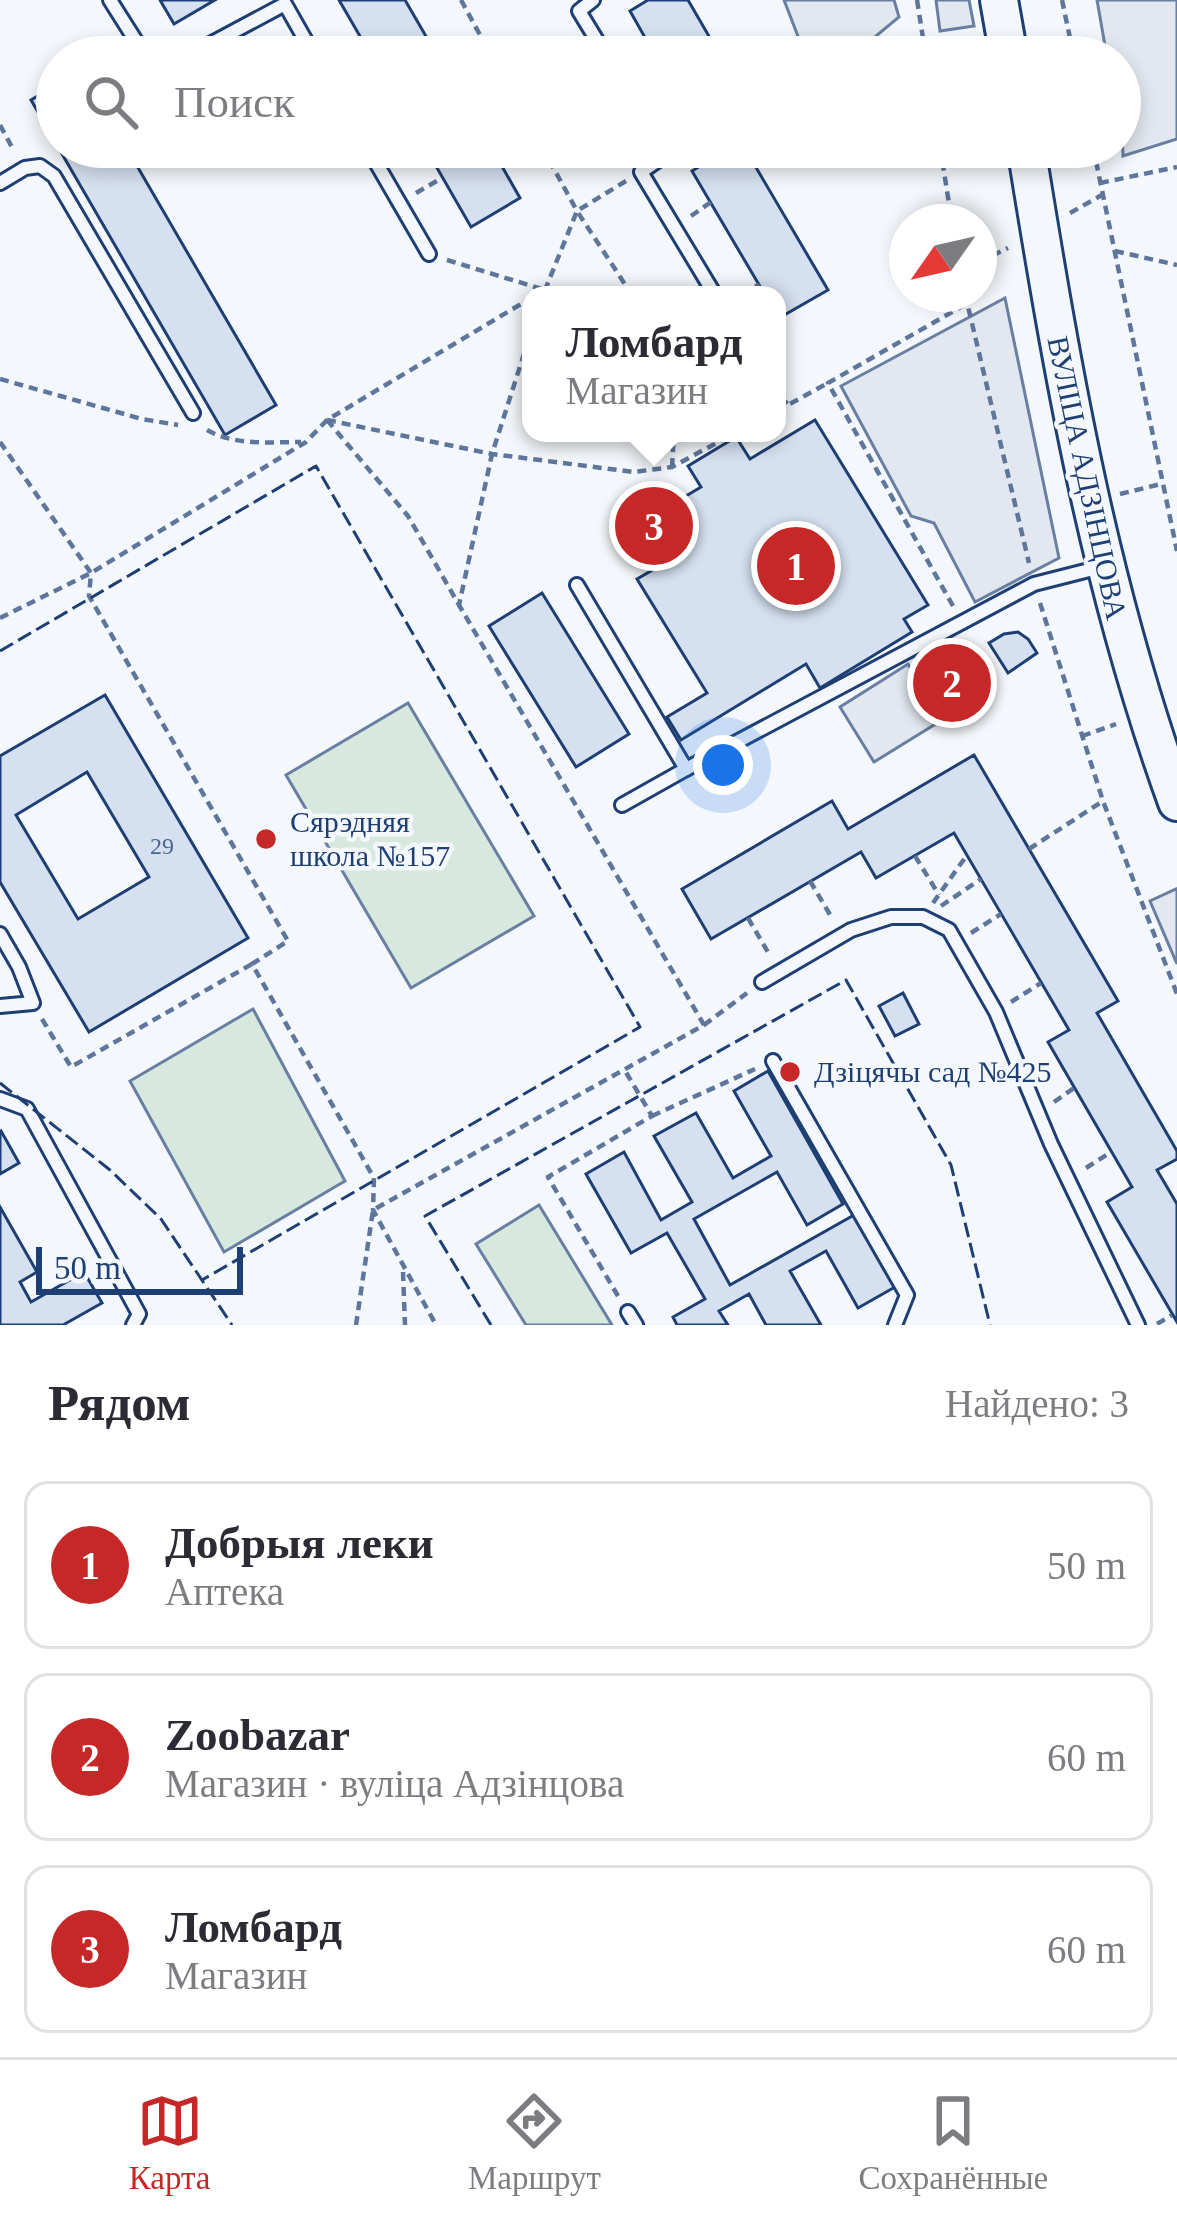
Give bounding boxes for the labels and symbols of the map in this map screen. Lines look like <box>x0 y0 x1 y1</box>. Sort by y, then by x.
north arrow <box>889 204 997 312</box>
street label: ВУЛІЦА АДЗІНЦОВА <box>1041 333 1134 623</box>
pin: 3 <box>615 481 693 571</box>
pin: 1 <box>757 521 835 611</box>
pin: 2 <box>913 638 991 728</box>
your location <box>693 735 753 795</box>
place label: Сярэдняя школа №157 <box>290 805 450 872</box>
marker: Сярэдняя школа №157 <box>253 826 279 852</box>
house number: 29 <box>150 833 174 859</box>
place label: Дзіцячы сад №425 <box>814 1055 1051 1088</box>
marker: Дзіцячы сад №425 <box>777 1059 803 1085</box>
scale bar <box>36 1241 243 1294</box>

